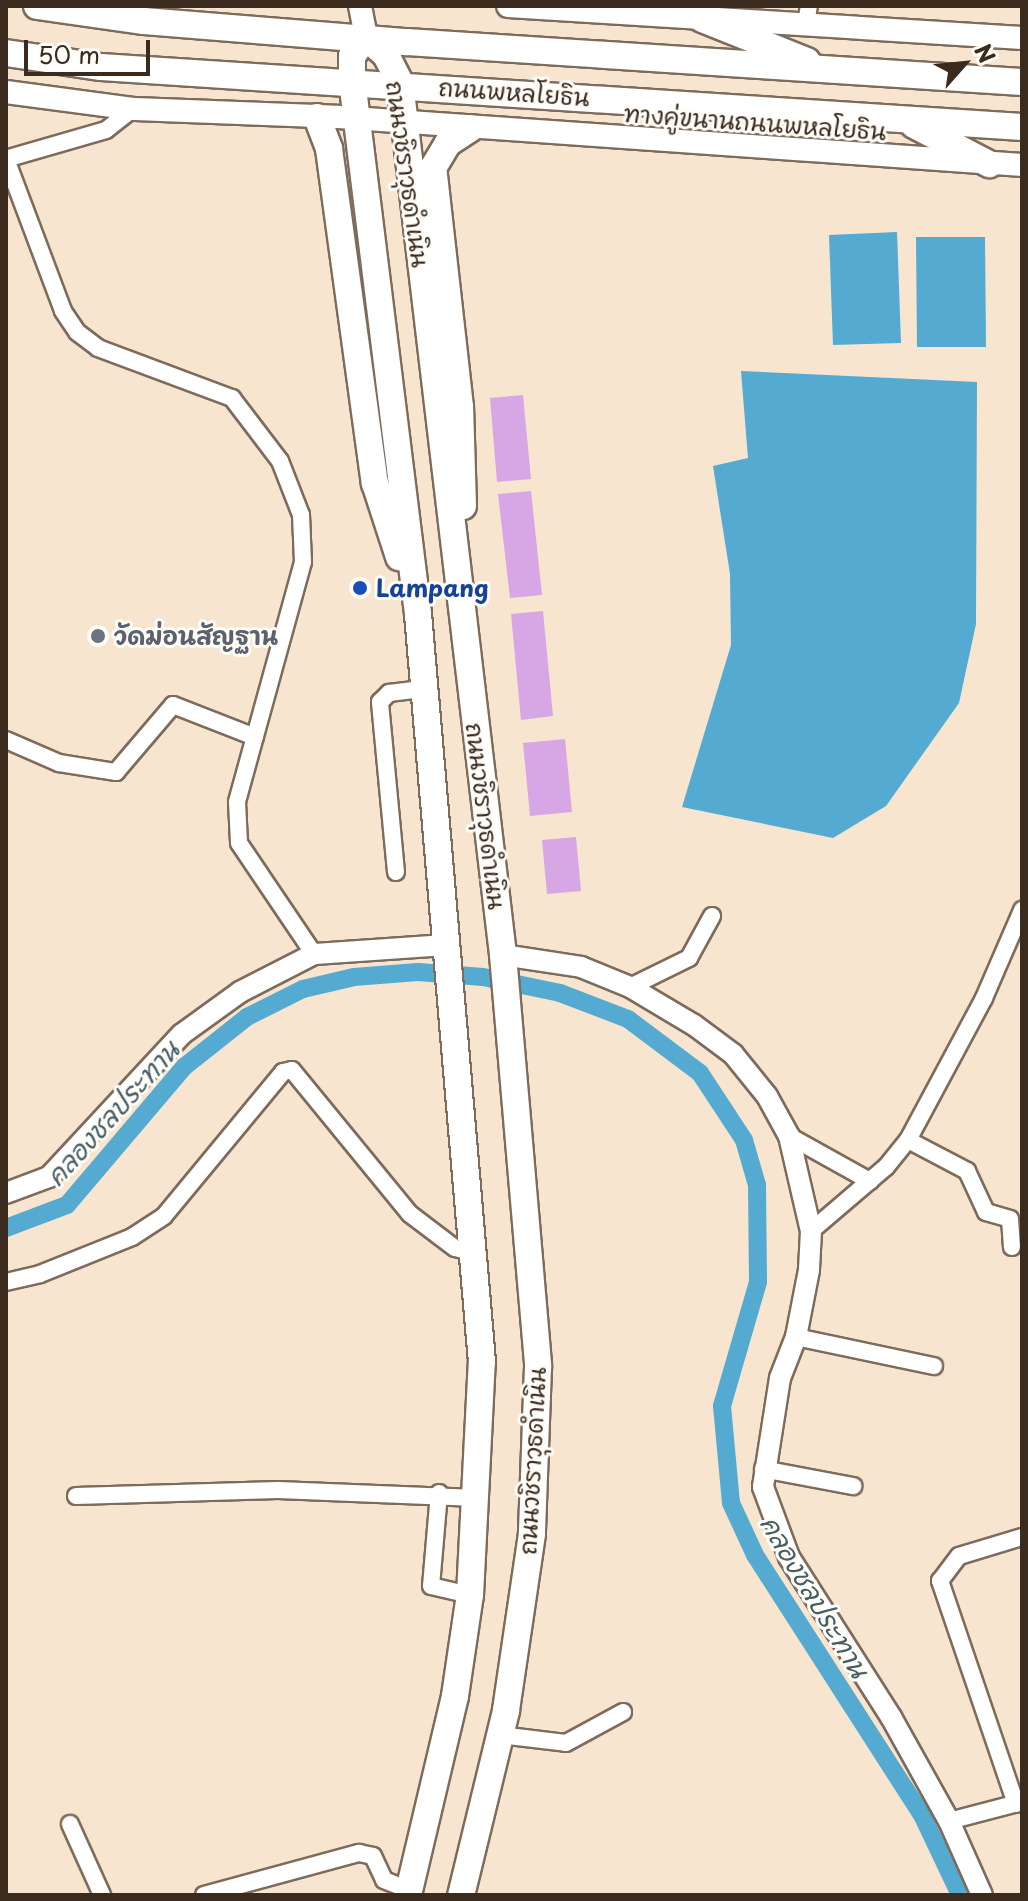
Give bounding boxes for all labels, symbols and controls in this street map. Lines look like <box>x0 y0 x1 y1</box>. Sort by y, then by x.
scale bar <box>28 24 154 74</box>
north arrow <box>924 24 1004 104</box>
text: 50 m <box>38 36 100 72</box>
text: N <box>967 38 1004 68</box>
street label: ถนนพหลโยธิน <box>437 72 591 112</box>
street label: ถนนวชิราวุธดำเนิน <box>381 79 435 269</box>
street label: ทางคู่ขนานถนนพหลโยธิน <box>623 98 887 146</box>
place label: Lampang <box>376 574 489 602</box>
marker: Lampang <box>351 579 369 597</box>
place label: วัดม่อนสัญฐาน <box>114 622 278 650</box>
marker: วัดม่อนสัญฐาน <box>89 627 107 645</box>
street label: ถนนวชิราวุธดำเนิน <box>460 721 512 911</box>
water label: คลองชลประทาน <box>39 1035 185 1191</box>
street label: ถนนวชิราวุธดำเนิน <box>513 1366 551 1556</box>
water label: คลองชลประทาน <box>754 1509 876 1683</box>

